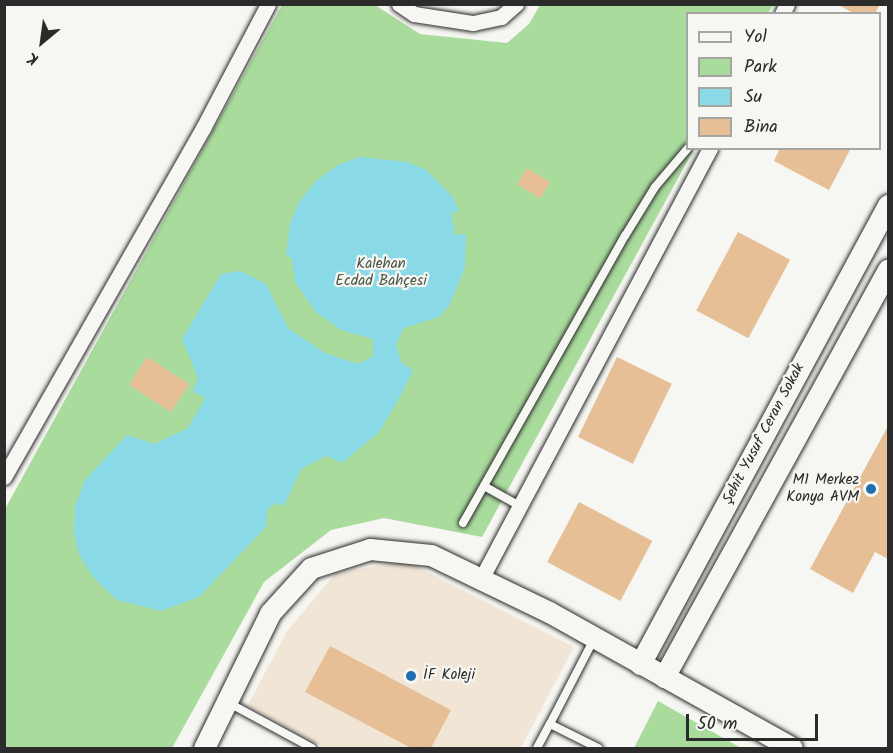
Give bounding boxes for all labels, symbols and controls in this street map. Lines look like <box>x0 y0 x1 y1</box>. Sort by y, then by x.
north arrow <box>12 12 72 72</box>
legend <box>686 12 881 150</box>
text: Yol <box>744 23 767 52</box>
text: K <box>23 45 43 71</box>
text: Park <box>744 53 777 82</box>
text: Su <box>744 83 762 112</box>
text: Bina <box>744 113 778 142</box>
park label: Kalehan Ecdad Bahçesi <box>335 255 427 290</box>
street label: Şehit Yusuf Ceran Sokak <box>719 360 809 508</box>
place label: M1 Merkez Konya AVM <box>786 471 859 506</box>
marker: M1 Merkez Konya AVM <box>864 482 878 496</box>
place label: İF Koleji <box>423 667 475 685</box>
marker: İF Koleji <box>404 669 418 683</box>
scale bar <box>689 702 821 740</box>
text: 50 m <box>697 710 737 739</box>

